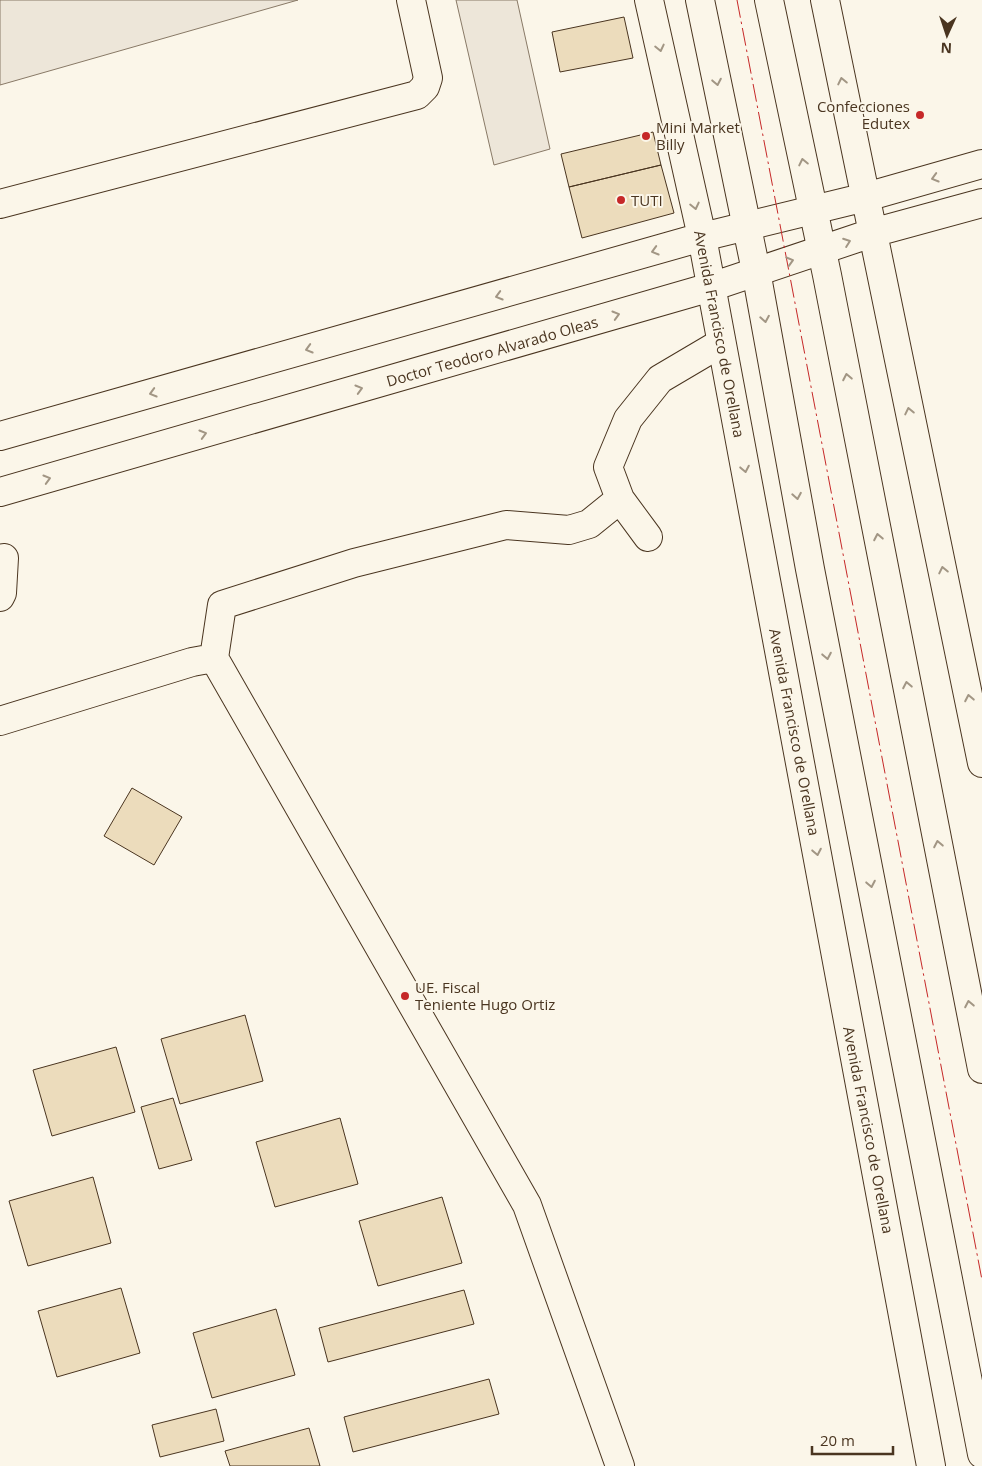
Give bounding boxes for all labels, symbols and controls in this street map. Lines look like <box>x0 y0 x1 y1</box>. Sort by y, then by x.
north arrow <box>922 10 972 60</box>
text: N <box>940 39 952 58</box>
one-way arrow <box>654 43 665 52</box>
one-way arrow <box>837 77 848 85</box>
one-way arrow <box>711 78 721 87</box>
place label: Confecciones Edutex <box>817 96 910 133</box>
marker: Confecciones Edutex <box>914 109 926 121</box>
place label: Mini Market Billy <box>656 117 740 154</box>
marker: Mini Market Billy <box>640 130 652 142</box>
one-way arrow <box>798 157 809 166</box>
one-way arrow <box>932 172 940 182</box>
place label: TUTI <box>631 190 663 210</box>
marker: TUTI <box>615 194 627 206</box>
one-way arrow <box>690 202 700 211</box>
street label: Avenida Francisco de Orellana <box>690 229 750 439</box>
one-way arrow <box>842 238 851 248</box>
one-way arrow <box>652 245 660 255</box>
one-way arrow <box>786 256 794 266</box>
one-way arrow <box>496 290 504 300</box>
one-way arrow <box>612 310 620 320</box>
street label: Doctor Teodoro Alvarado Oleas <box>384 311 600 391</box>
one-way arrow <box>759 315 769 323</box>
one-way arrow <box>306 344 314 354</box>
one-way arrow <box>842 373 852 382</box>
one-way arrow <box>355 384 363 394</box>
one-way arrow <box>148 387 157 398</box>
one-way arrow <box>905 407 915 416</box>
one-way arrow <box>198 429 207 439</box>
one-way arrow <box>740 465 750 473</box>
one-way arrow <box>42 474 50 484</box>
one-way arrow <box>791 492 801 501</box>
one-way arrow <box>873 532 884 541</box>
one-way arrow <box>938 566 948 575</box>
street label: Avenida Francisco de Orellana <box>765 627 825 837</box>
one-way arrow <box>821 651 831 660</box>
one-way arrow <box>902 680 913 689</box>
one-way arrow <box>964 694 975 703</box>
one-way arrow <box>933 840 944 849</box>
one-way arrow <box>812 848 822 857</box>
one-way arrow <box>865 880 876 888</box>
place label: UE. Fiscal Teniente Hugo Ortiz <box>415 977 555 1014</box>
marker: UE. Fiscal Teniente Hugo Ortiz <box>399 990 411 1002</box>
one-way arrow <box>965 999 975 1008</box>
street label: Avenida Francisco de Orellana <box>839 1025 899 1235</box>
scale bar <box>812 1424 893 1456</box>
text: 20 m <box>820 1430 855 1450</box>

